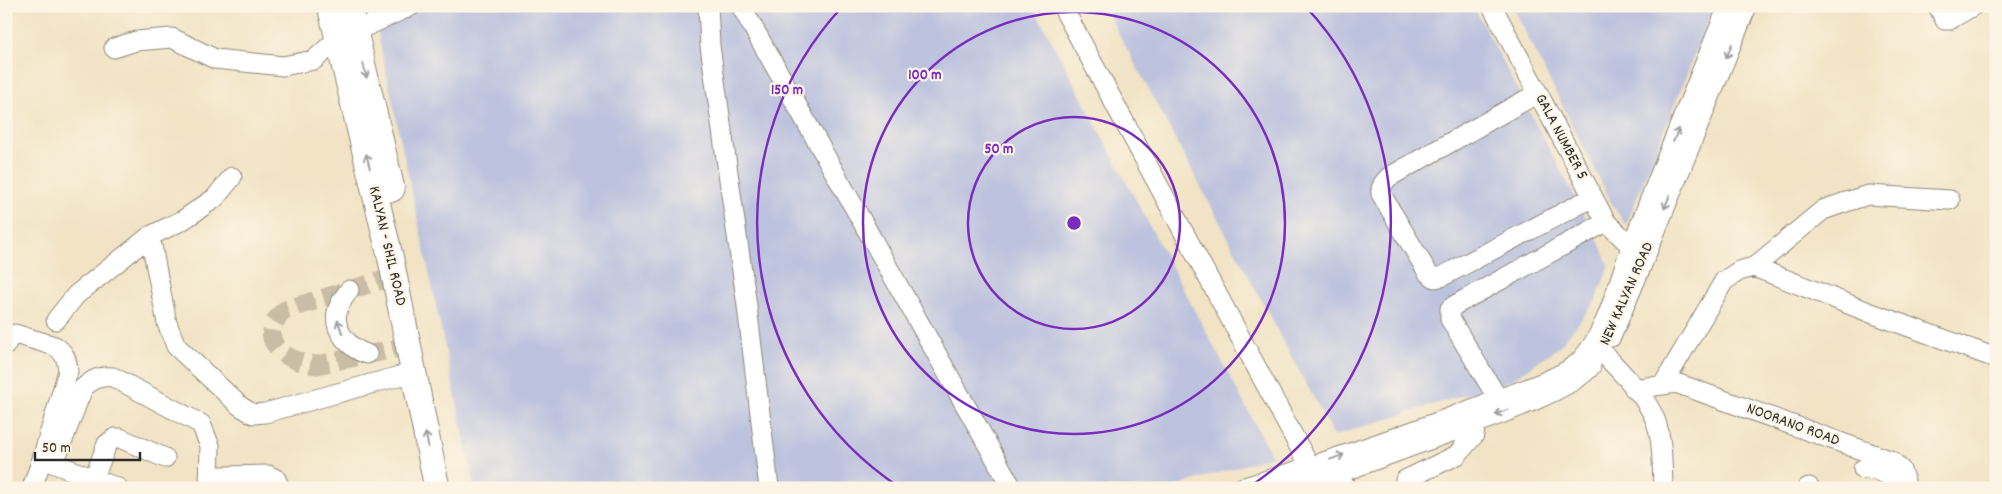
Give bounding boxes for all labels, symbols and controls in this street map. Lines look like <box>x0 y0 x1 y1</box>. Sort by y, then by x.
one-way arrow <box>1723 43 1733 58</box>
one-way arrow <box>361 62 370 78</box>
text: 100 m <box>908 65 942 87</box>
text: 150 m <box>771 80 803 102</box>
street label: GALA NUMBER 5 <box>1529 90 1593 184</box>
one-way arrow <box>1672 128 1681 143</box>
text: 50 m <box>985 139 1013 161</box>
one-way arrow <box>363 154 372 170</box>
street label: KALYAN - SHIL ROAD <box>362 184 412 308</box>
one-way arrow <box>1662 194 1671 209</box>
centre of rings <box>1065 214 1083 232</box>
street label: NEW KALYAN ROAD <box>1594 239 1660 349</box>
one-way arrow <box>335 320 344 335</box>
street label: NOORANO ROAD <box>1743 398 1843 452</box>
one-way arrow <box>1495 408 1510 417</box>
scale bar <box>35 429 140 461</box>
one-way arrow <box>422 432 431 448</box>
text: 50 m <box>42 438 71 460</box>
one-way arrow <box>1329 452 1344 461</box>

